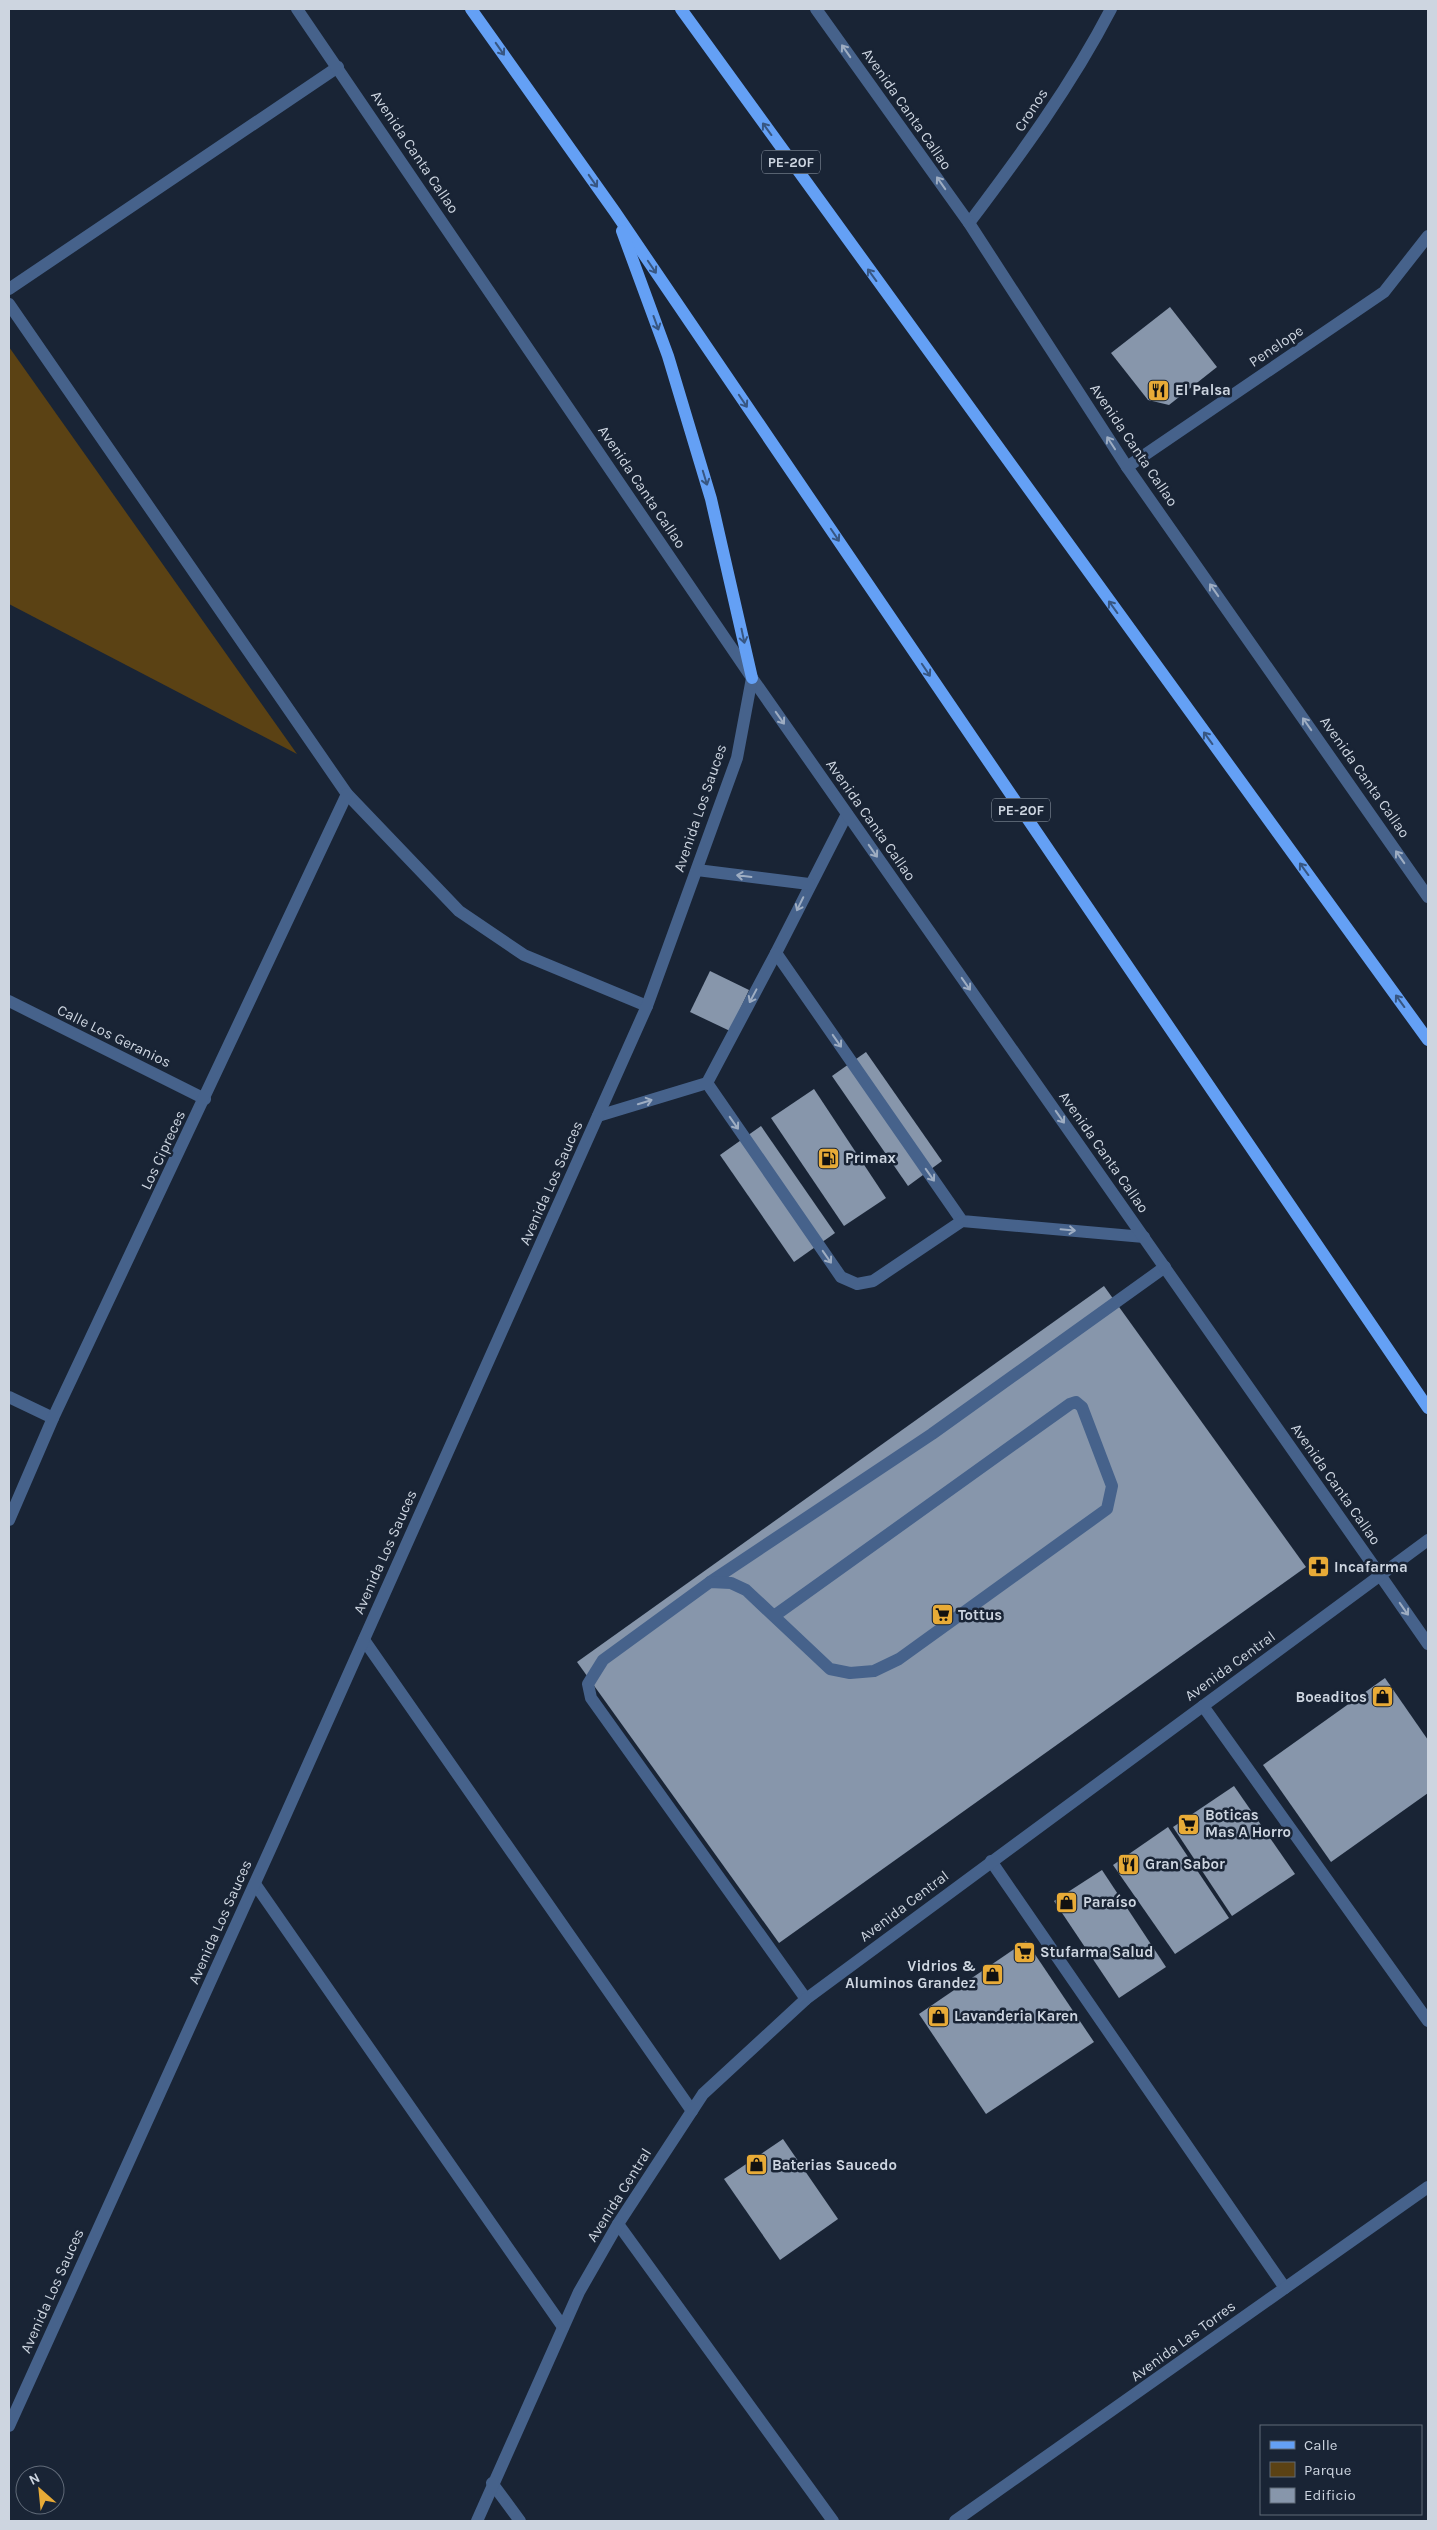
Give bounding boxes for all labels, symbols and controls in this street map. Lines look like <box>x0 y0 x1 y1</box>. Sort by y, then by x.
one-way arrow <box>495 41 505 55</box>
one-way arrow <box>841 45 852 58</box>
street label: Avenida Canta Callao <box>858 45 956 173</box>
street label: Cronos <box>1010 85 1052 135</box>
street label: Avenida Canta Callao <box>367 87 463 217</box>
one-way arrow <box>762 122 772 136</box>
road number: PE-20F <box>762 150 820 173</box>
one-way arrow <box>588 174 598 188</box>
one-way arrow <box>936 177 946 191</box>
one-way arrow <box>647 259 657 273</box>
one-way arrow <box>867 268 877 282</box>
one-way arrow <box>652 315 661 330</box>
street label: Penelope <box>1245 321 1307 371</box>
restaurant icon: El Palsa <box>1147 378 1171 402</box>
street label: Avenida Canta Callao <box>1086 380 1182 510</box>
place label: El Palsa <box>1175 381 1231 399</box>
one-way arrow <box>738 394 748 408</box>
street label: Avenida Canta Callao <box>594 422 690 552</box>
one-way arrow <box>1106 436 1116 450</box>
one-way arrow <box>700 470 710 486</box>
one-way arrow <box>830 528 840 542</box>
one-way arrow <box>1209 583 1219 597</box>
one-way arrow <box>1108 600 1118 614</box>
one-way arrow <box>739 628 748 644</box>
one-way arrow <box>921 662 931 676</box>
one-way arrow <box>775 710 785 724</box>
street label: Avenida Canta Callao <box>1316 713 1414 841</box>
one-way arrow <box>1302 717 1312 731</box>
one-way arrow <box>1203 731 1213 745</box>
street label: Avenida Los Sauces <box>670 742 730 874</box>
street label: Avenida Canta Callao <box>822 756 920 884</box>
road number: PE-20F <box>992 798 1050 822</box>
one-way arrow <box>868 844 878 858</box>
one-way arrow <box>1395 850 1405 864</box>
one-way arrow <box>1299 862 1309 876</box>
one-way arrow <box>736 871 752 881</box>
one-way arrow <box>795 896 804 911</box>
one-way arrow <box>961 977 971 991</box>
one-way arrow <box>748 988 757 1003</box>
one-way arrow <box>1394 995 1405 1008</box>
street label: Calle Los Geranios <box>54 1001 174 1071</box>
one-way arrow <box>832 1034 842 1048</box>
street label: Avenida Canta Callao <box>1055 1088 1153 1216</box>
one-way arrow <box>636 1096 652 1106</box>
street label: Los Cipreces <box>137 1107 189 1193</box>
one-way arrow <box>1054 1110 1065 1123</box>
one-way arrow <box>729 1116 739 1130</box>
street label: Avenida Los Sauces <box>515 1118 587 1248</box>
fuel station icon: Primax <box>817 1146 841 1170</box>
place label: Primax <box>845 1149 897 1167</box>
one-way arrow <box>925 1168 935 1182</box>
one-way arrow <box>1060 1226 1076 1235</box>
one-way arrow <box>822 1249 832 1263</box>
street label: Avenida Canta Callao <box>1287 1420 1385 1548</box>
street label: Avenida Los Sauces <box>349 1487 421 1617</box>
pharmacy icon: Incafarma <box>1306 1555 1330 1579</box>
place label: Incafarma <box>1334 1558 1408 1576</box>
one-way arrow <box>1399 1602 1409 1616</box>
supermarket icon: Tottus <box>930 1603 954 1627</box>
place label: Tottus <box>958 1606 1002 1624</box>
street label: Avenida Central <box>1181 1627 1279 1705</box>
shop icon: Boeaditos <box>1371 1685 1395 1709</box>
place label: Boeaditos <box>1296 1688 1367 1706</box>
place label: Boticas Mas A Horro <box>1205 1806 1291 1841</box>
supermarket icon: Boticas Mas A Horro <box>1177 1812 1201 1836</box>
restaurant icon: Gran Sabor <box>1117 1852 1141 1876</box>
place label: Gran Sabor <box>1145 1855 1225 1873</box>
street label: Avenida Los Sauces <box>184 1857 256 1987</box>
street label: Avenida Central <box>856 1867 952 1945</box>
shop icon: Paraíso <box>1055 1890 1079 1914</box>
place label: Paraíso <box>1083 1893 1136 1911</box>
supermarket icon: Stufarma Salud <box>1012 1940 1036 1964</box>
place label: Stufarma Salud <box>1040 1943 1153 1961</box>
place label: Vidrios & Aluminos Grandez <box>845 1957 976 1992</box>
shop icon: Vidrios & Aluminos Grandez <box>980 1963 1004 1987</box>
shop icon: Lavanderia Karen <box>926 2004 950 2028</box>
place label: Lavanderia Karen <box>954 2007 1078 2025</box>
street label: Avenida Central <box>583 2145 655 2245</box>
shop icon: Baterias Saucedo <box>744 2153 768 2177</box>
place label: Baterias Saucedo <box>772 2156 897 2174</box>
street label: Avenida Los Sauces <box>16 2226 88 2356</box>
street label: Avenida Las Torres <box>1127 2297 1239 2385</box>
legend <box>1260 2425 1422 2515</box>
text: Calle <box>1304 2436 1338 2454</box>
text: Parque <box>1304 2461 1352 2479</box>
north arrow <box>15 2465 65 2515</box>
text: N <box>26 2469 43 2489</box>
text: Edificio <box>1304 2486 1356 2504</box>

